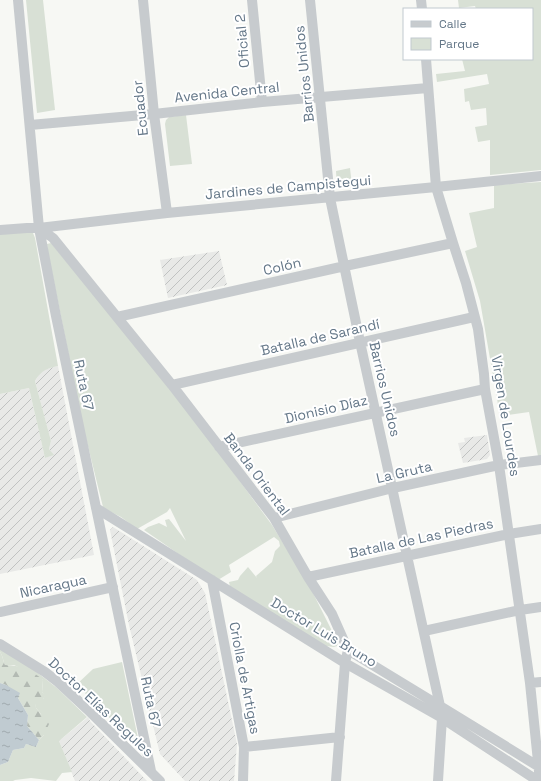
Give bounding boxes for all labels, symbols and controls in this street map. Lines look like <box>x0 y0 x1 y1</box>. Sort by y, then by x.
legend <box>403 8 533 60</box>
street label: Oficial 2 <box>231 13 253 69</box>
text: Calle <box>439 16 467 32</box>
street label: Barrios Unidos <box>290 25 318 123</box>
text: Parque <box>439 36 479 52</box>
street label: Avenida Central <box>174 78 280 106</box>
street label: Ecuador <box>128 79 152 137</box>
street label: Jardines de Campistegui <box>204 171 372 203</box>
street label: Colón <box>261 253 303 279</box>
street label: Batalla de Sarandí <box>259 314 382 359</box>
street label: Barrios Unidos <box>365 340 405 438</box>
street label: Virgen de Lourdes <box>488 354 524 478</box>
street label: Ruta 67 <box>70 358 98 412</box>
street label: Dionisio Díaz <box>283 391 369 427</box>
street label: Banda Oriental <box>220 429 294 519</box>
street label: La Gruta <box>374 457 434 487</box>
street label: Batalla de Las Piedras <box>347 514 495 562</box>
street label: Nicaragua <box>18 570 88 602</box>
street label: Doctor Luis Bruno <box>268 593 380 671</box>
street label: Criolla de Artigas <box>225 620 265 736</box>
street label: Doctor Elías Regules <box>45 654 157 760</box>
street label: Ruta 67 <box>137 675 165 729</box>

